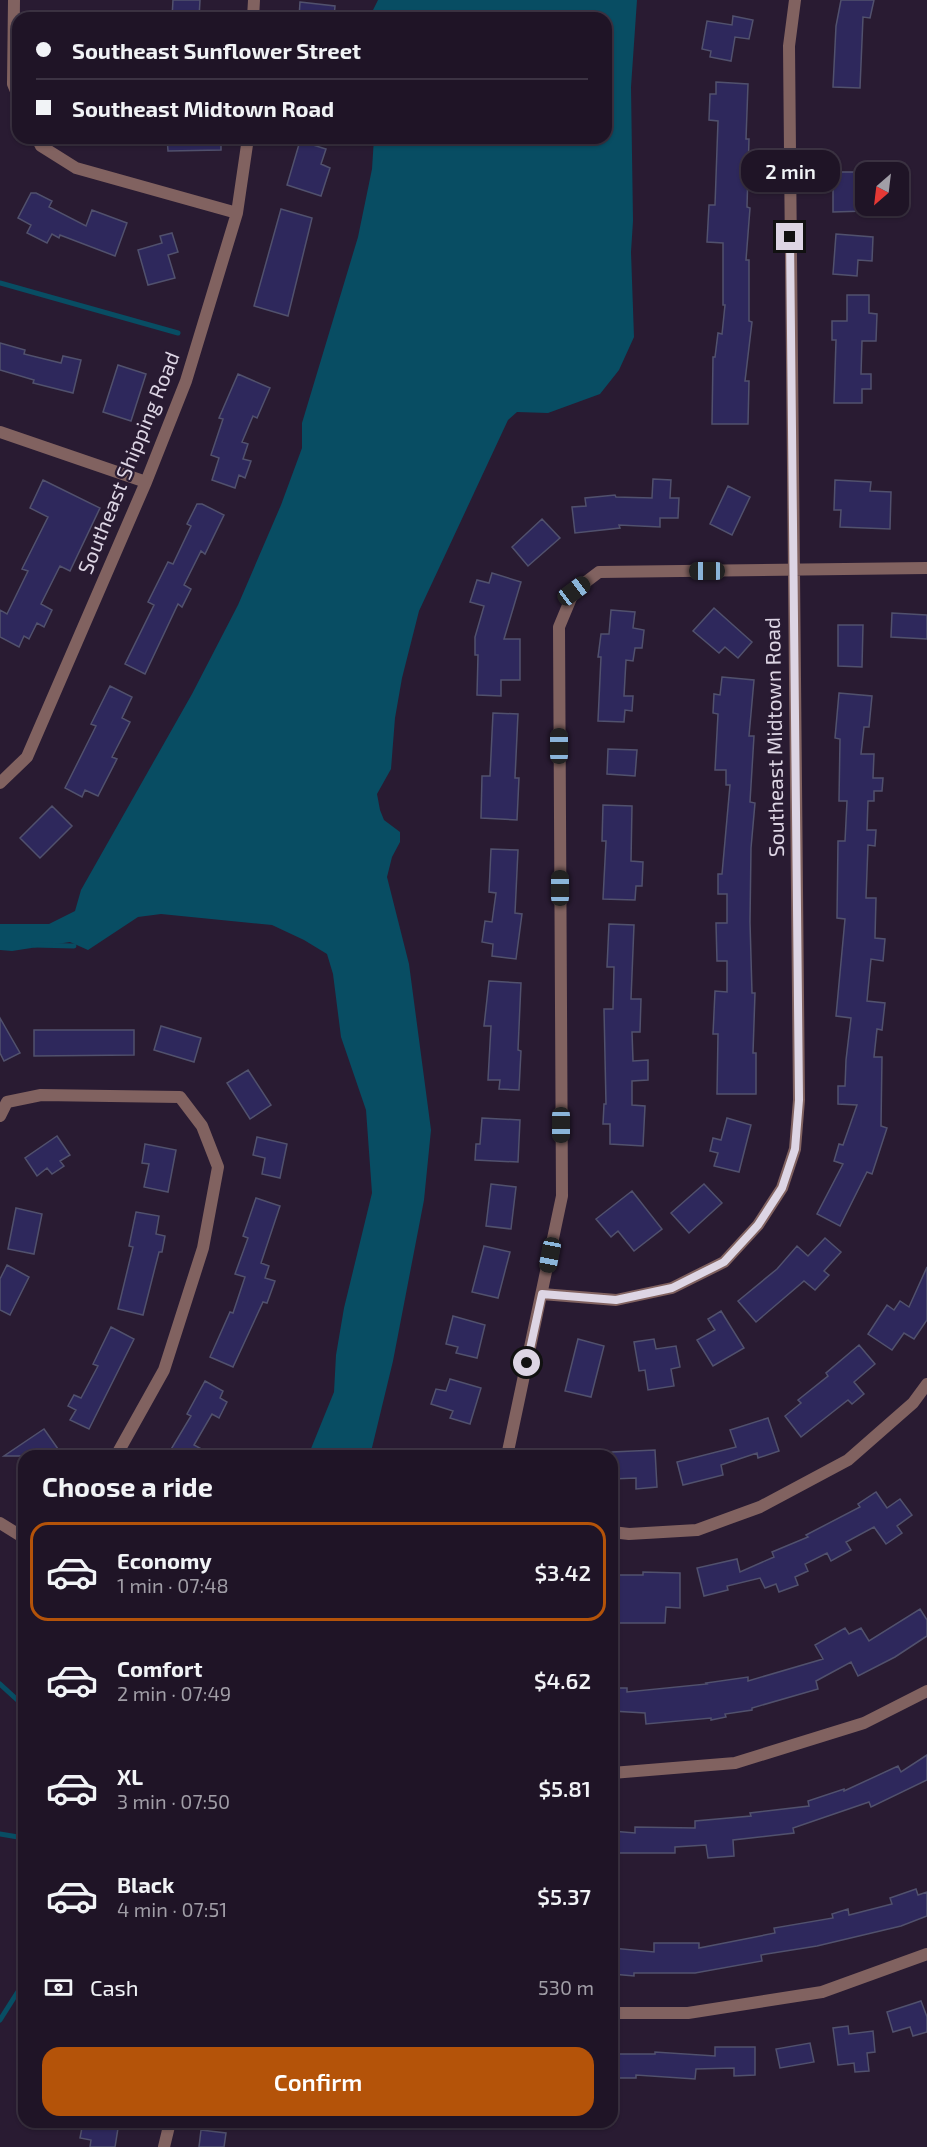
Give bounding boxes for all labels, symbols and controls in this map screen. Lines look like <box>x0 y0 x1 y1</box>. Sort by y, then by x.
text: Southeast Sunflower Street <box>72 37 361 63</box>
text: Southeast Midtown Road <box>72 95 334 121</box>
callout: 2 min <box>740 150 840 192</box>
text: 2 min <box>765 159 816 183</box>
north arrow <box>855 162 909 216</box>
map controls <box>855 162 909 216</box>
route end <box>776 223 803 250</box>
street label: Southeast Shipping Road <box>71 348 184 577</box>
car <box>689 562 725 580</box>
car <box>554 573 594 609</box>
street label: Southeast Midtown Road <box>759 617 788 857</box>
car <box>550 728 568 764</box>
car <box>551 870 569 906</box>
car <box>552 1107 570 1143</box>
car <box>538 1236 562 1274</box>
route start <box>513 1349 540 1376</box>
text: Choose a ride <box>42 1470 213 1502</box>
icon: car <box>45 1545 99 1599</box>
text: Economy <box>117 1547 212 1573</box>
text: $3.42 <box>535 1559 591 1585</box>
text: 1 min · 07:48 <box>117 1573 229 1597</box>
icon: car <box>45 1653 99 1707</box>
text: Comfort <box>117 1655 202 1681</box>
text: $4.62 <box>534 1667 591 1693</box>
text: 2 min · 07:49 <box>117 1681 231 1705</box>
icon: car <box>45 1761 99 1815</box>
text: XL <box>117 1763 143 1789</box>
text: $5.81 <box>538 1775 591 1801</box>
text: 3 min · 07:50 <box>117 1789 230 1813</box>
icon: car <box>45 1869 99 1923</box>
text: Black <box>117 1871 174 1897</box>
text: $5.37 <box>537 1883 591 1909</box>
text: 4 min · 07:51 <box>117 1897 227 1921</box>
icon: cash <box>42 1971 75 2004</box>
text: Cash <box>90 1974 139 2000</box>
text: 530 m <box>538 1975 594 1999</box>
button: Confirm <box>42 2047 594 2116</box>

